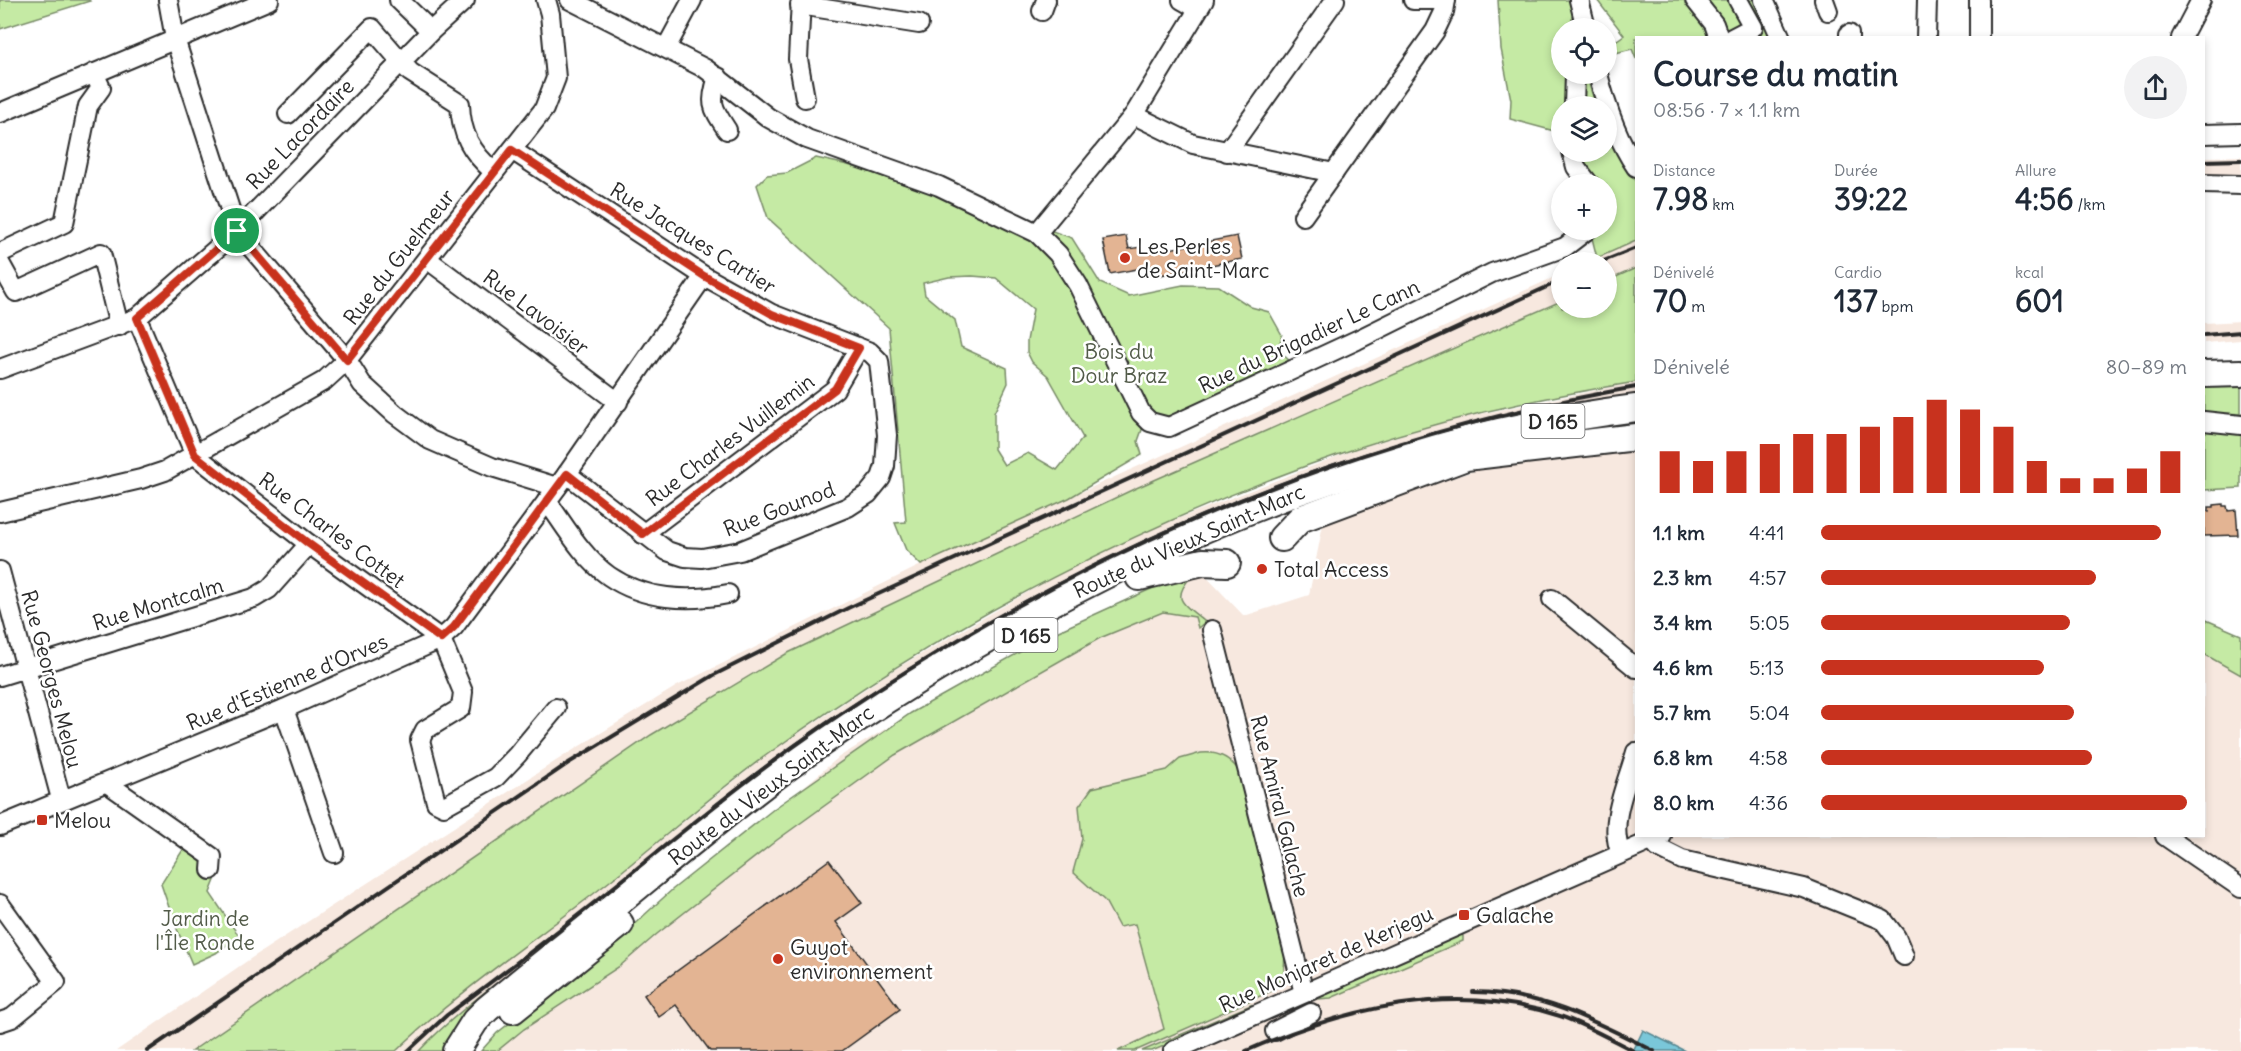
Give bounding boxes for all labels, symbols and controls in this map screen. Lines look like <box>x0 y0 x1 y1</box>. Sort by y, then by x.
map controls <box>1551 18 1617 318</box>
button: locate <box>1551 18 1617 84</box>
text: Course du matin <box>1653 53 1898 95</box>
button: share <box>2124 56 2187 119</box>
street label: Rue Lacordaire <box>240 73 360 195</box>
button: layers <box>1551 96 1617 162</box>
text: 08:56 · 7 × 1.1 km <box>1653 97 1800 122</box>
text: Distance <box>1653 160 1715 180</box>
text: Durée <box>1834 160 1878 180</box>
text: Allure <box>2015 160 2056 180</box>
button: + <box>1551 174 1617 240</box>
street label: Rue Jacques Cartier <box>605 176 781 300</box>
text: 7.98 <box>1653 180 1708 218</box>
text: 39:22 <box>1834 180 1908 218</box>
text: 4:56 <box>2015 180 2074 218</box>
street label: Rue du Guelmeur <box>337 183 461 330</box>
text: km <box>1708 194 1734 214</box>
text: /km <box>2074 194 2106 214</box>
pin <box>211 205 262 256</box>
icon: arrive <box>220 214 253 247</box>
place label: Les Perles de Saint-Marc <box>1137 233 1269 284</box>
marker: Les Perles de Saint-Marc <box>1118 251 1132 265</box>
button: − <box>1551 252 1617 318</box>
text: Dénivelé <box>1653 262 1714 282</box>
text: Cardio <box>1834 262 1882 282</box>
text: kcal <box>2015 262 2044 282</box>
street label: Rue Lavoisier <box>478 263 595 361</box>
street label: Rue du Brigadier Le Cann <box>1194 273 1424 399</box>
text: 70 <box>1653 282 1687 320</box>
text: 137 <box>1834 282 1878 320</box>
text: 601 <box>2015 282 2064 320</box>
text: m <box>1687 296 1705 316</box>
text: bpm <box>1878 296 1913 316</box>
park label: Bois du Dour Braz <box>1071 338 1167 389</box>
text: Dénivelé <box>1653 354 1730 379</box>
text: 80–89 m <box>2106 354 2187 379</box>
street label: Rue Charles Vuillemin <box>640 368 820 512</box>
road number: D 165 <box>1522 404 1584 438</box>
street label: Rue Charles Cottet <box>253 466 411 594</box>
street label: Rue Gounod <box>719 475 839 543</box>
street label: Route du Vieux Saint-Marc <box>1069 478 1309 604</box>
text: 1.1 km <box>1653 520 1705 545</box>
text: 4:41 <box>1749 520 1784 545</box>
place label: Total Access <box>1274 556 1389 583</box>
marker: Total Access <box>1255 562 1269 576</box>
text: 2.3 km <box>1653 565 1712 590</box>
text: 4:57 <box>1749 565 1786 590</box>
street label: Rue Montcalm <box>89 571 227 637</box>
street label: Rue Georges Melou <box>15 587 89 771</box>
text: 3.4 km <box>1653 610 1712 635</box>
text: 5:05 <box>1749 610 1790 635</box>
road number: D 165 <box>994 618 1058 652</box>
street label: Rue d'Estienne d'Orves <box>182 627 392 737</box>
text: 4.6 km <box>1653 655 1713 680</box>
text: 5:13 <box>1749 655 1784 680</box>
street label: Route du Vieux Saint-Marc <box>663 699 879 871</box>
text: 5.7 km <box>1653 700 1711 725</box>
text: 5:04 <box>1749 700 1790 725</box>
street label: Rue Amiral Galache <box>1244 712 1316 900</box>
text: 6.8 km <box>1653 745 1713 770</box>
text: 4:58 <box>1749 745 1788 770</box>
text: 8.0 km <box>1653 790 1714 815</box>
text: 4:36 <box>1749 790 1788 815</box>
place label: Melou <box>54 807 111 834</box>
marker: Melou <box>35 813 49 827</box>
street label: Rue Monjaret de Kerjegu <box>1215 900 1437 1018</box>
place label: Galache <box>1476 902 1554 929</box>
park label: Jardin de l'Île Ronde <box>155 905 255 956</box>
marker: Galache <box>1457 908 1471 922</box>
place label: Guyot environnement <box>790 934 933 985</box>
marker: Guyot environnement <box>771 952 785 966</box>

